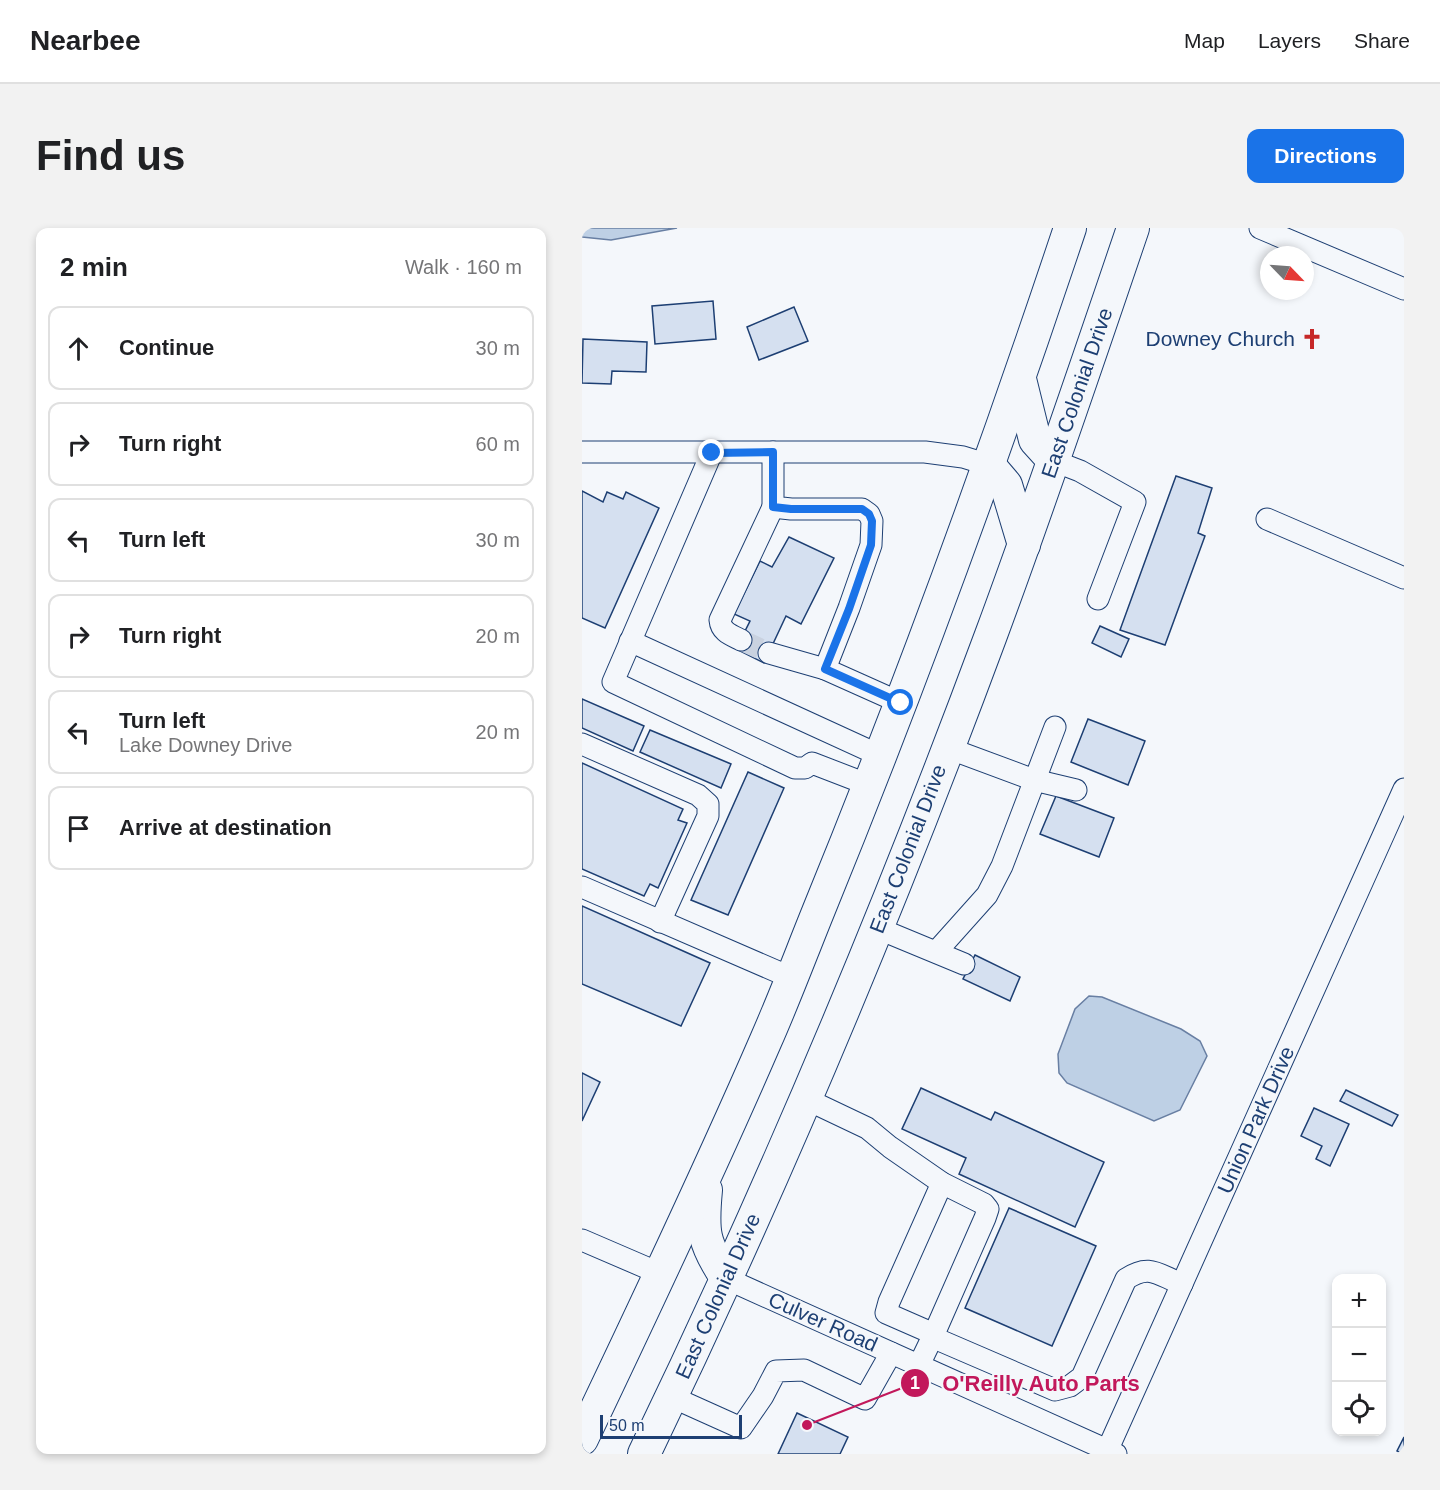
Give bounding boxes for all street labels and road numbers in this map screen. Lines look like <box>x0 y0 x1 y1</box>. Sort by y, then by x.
street label: East Colonial Drive <box>1037 305 1116 481</box>
street label: East Colonial Drive <box>865 761 950 936</box>
street label: Union Park Drive <box>1213 1043 1298 1197</box>
street label: East Colonial Drive <box>671 1210 764 1382</box>
street label: Culver Road <box>765 1287 881 1356</box>

